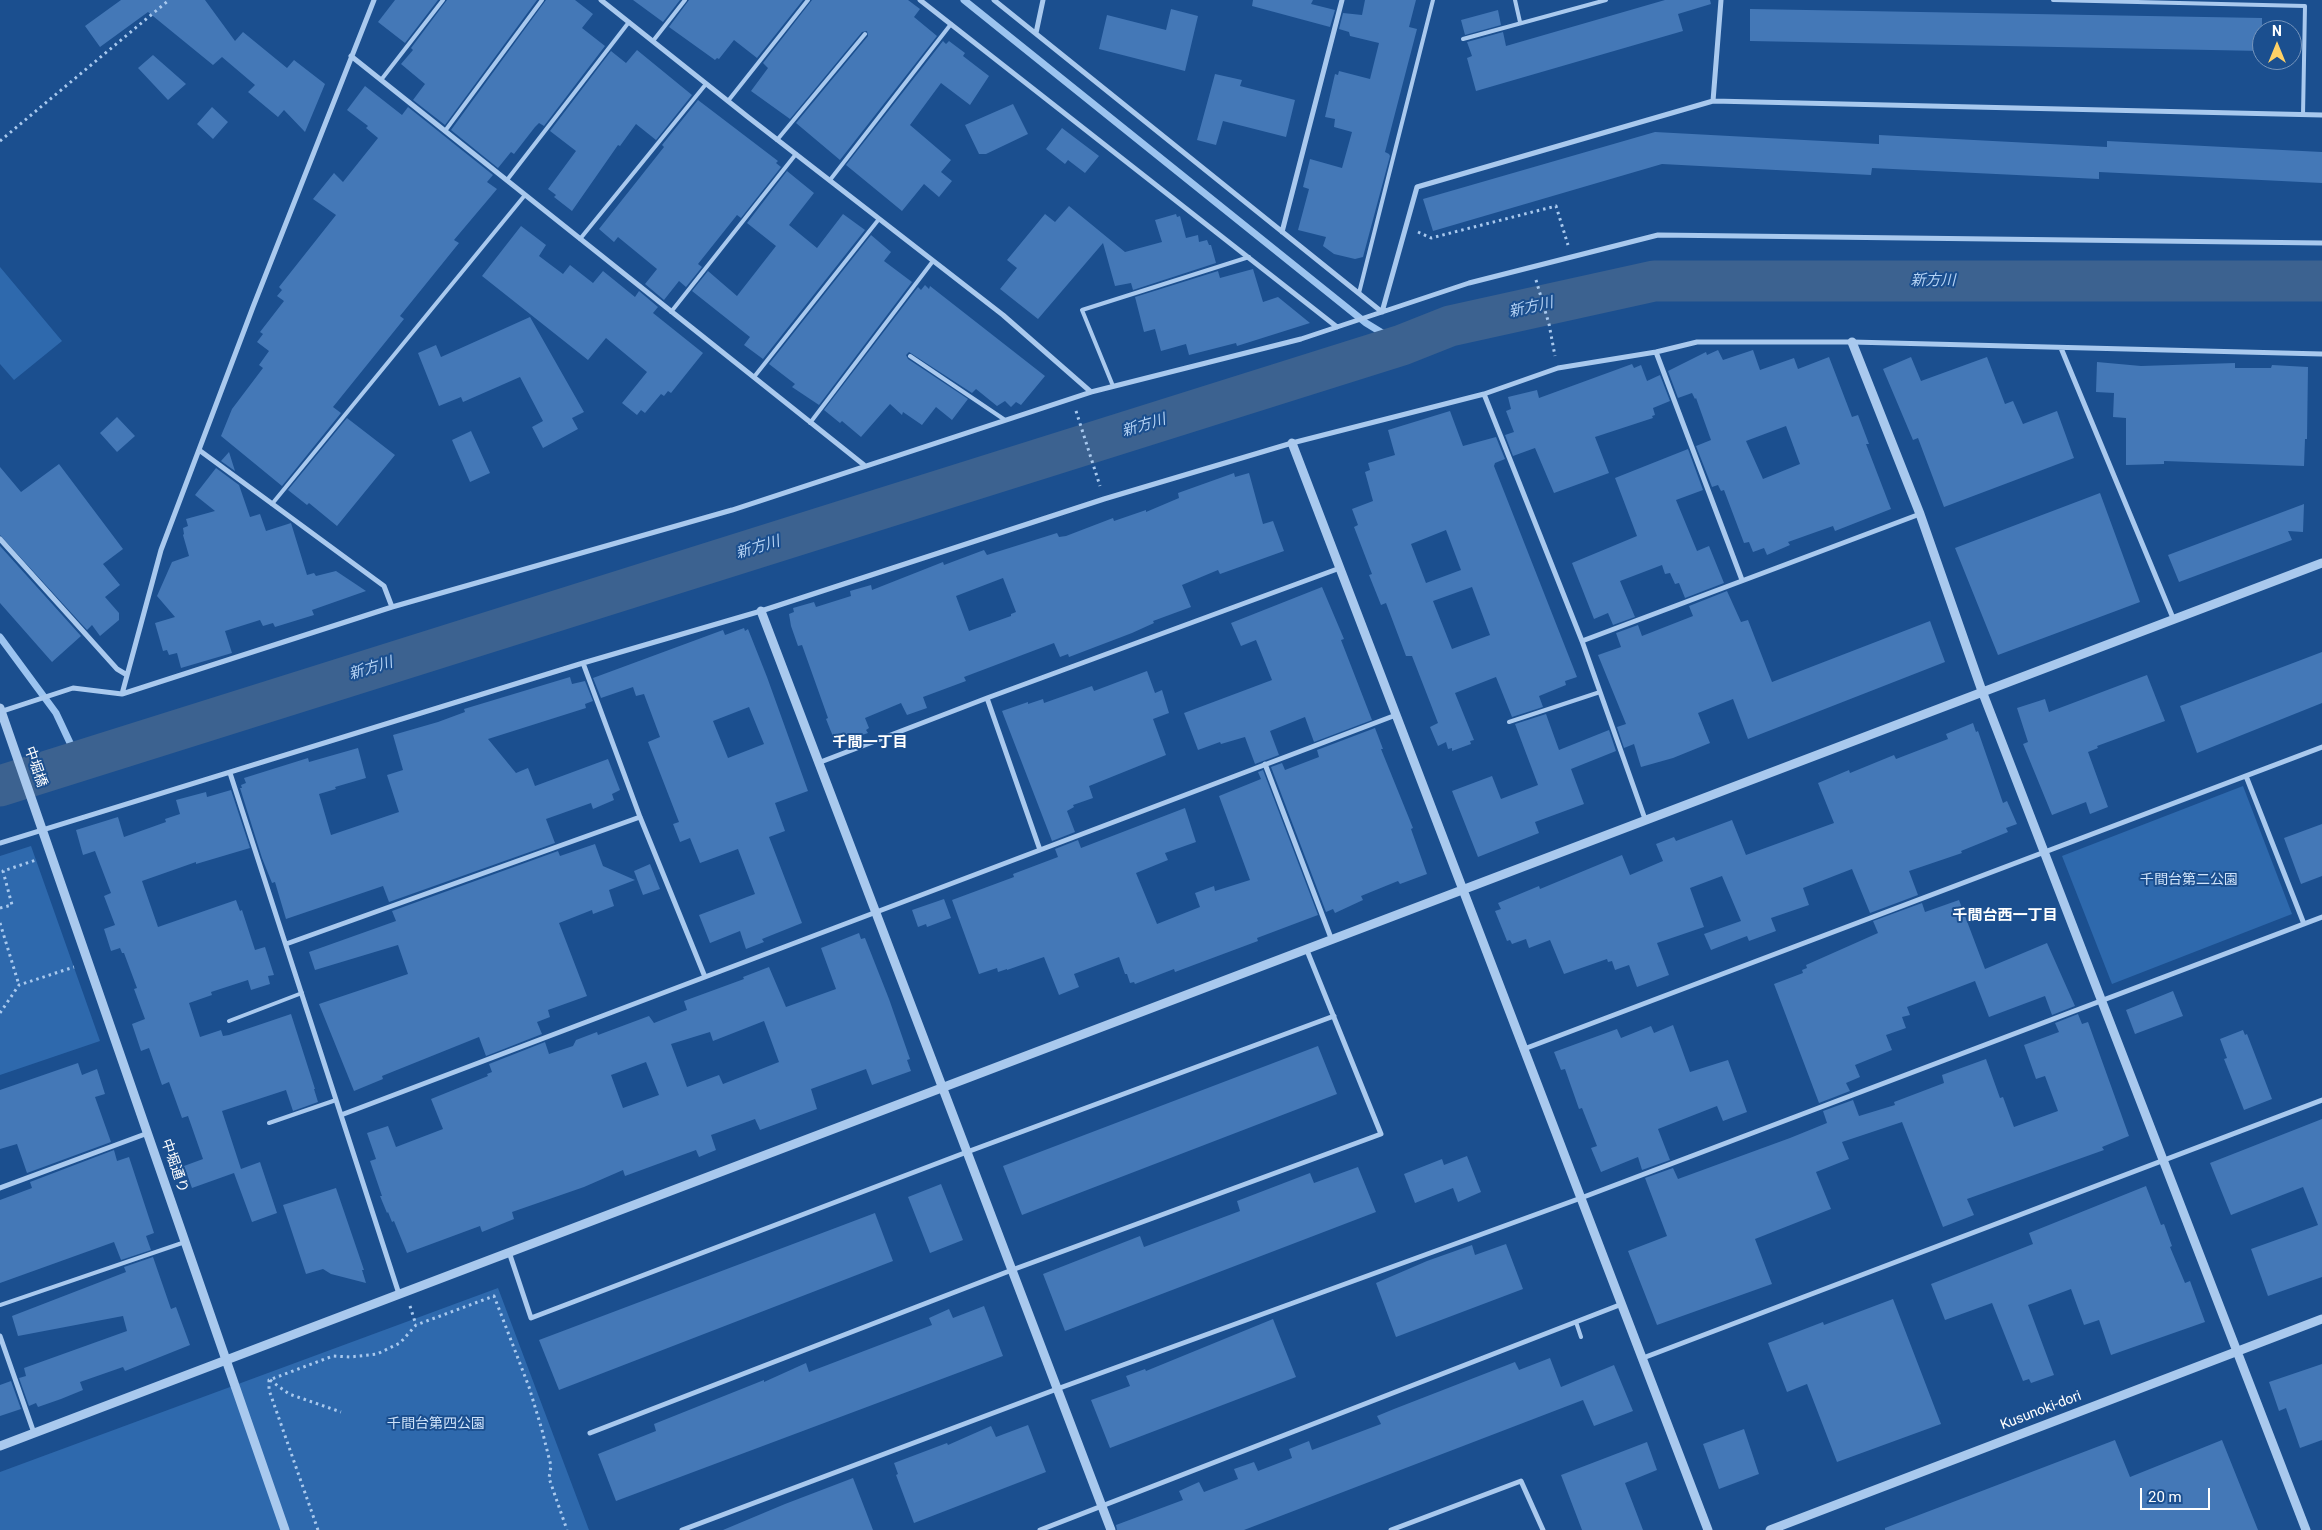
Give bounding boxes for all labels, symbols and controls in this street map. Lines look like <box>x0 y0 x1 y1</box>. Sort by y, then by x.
north arrow <box>2252 20 2302 70</box>
text: N <box>2272 23 2282 39</box>
water label: 新方川 <box>1911 272 1955 290</box>
water label: 新方川 <box>1507 294 1555 322</box>
water label: 新方川 <box>1120 411 1168 441</box>
water label: 新方川 <box>734 533 782 563</box>
water label: 新方川 <box>347 654 395 684</box>
district label: 千間一丁目 <box>833 734 907 752</box>
street label: 中堀橋 <box>20 744 50 790</box>
park label: 千間台第二公園 <box>2140 872 2238 888</box>
district label: 千間台西一丁目 <box>1953 907 2057 925</box>
street label: 中堀通り <box>157 1137 191 1195</box>
street label: Kusunoki-dori <box>1998 1388 2084 1434</box>
park label: 千間台第四公園 <box>387 1416 485 1432</box>
scale bar <box>2142 1478 2212 1510</box>
text: 20 m <box>2148 1488 2182 1506</box>

